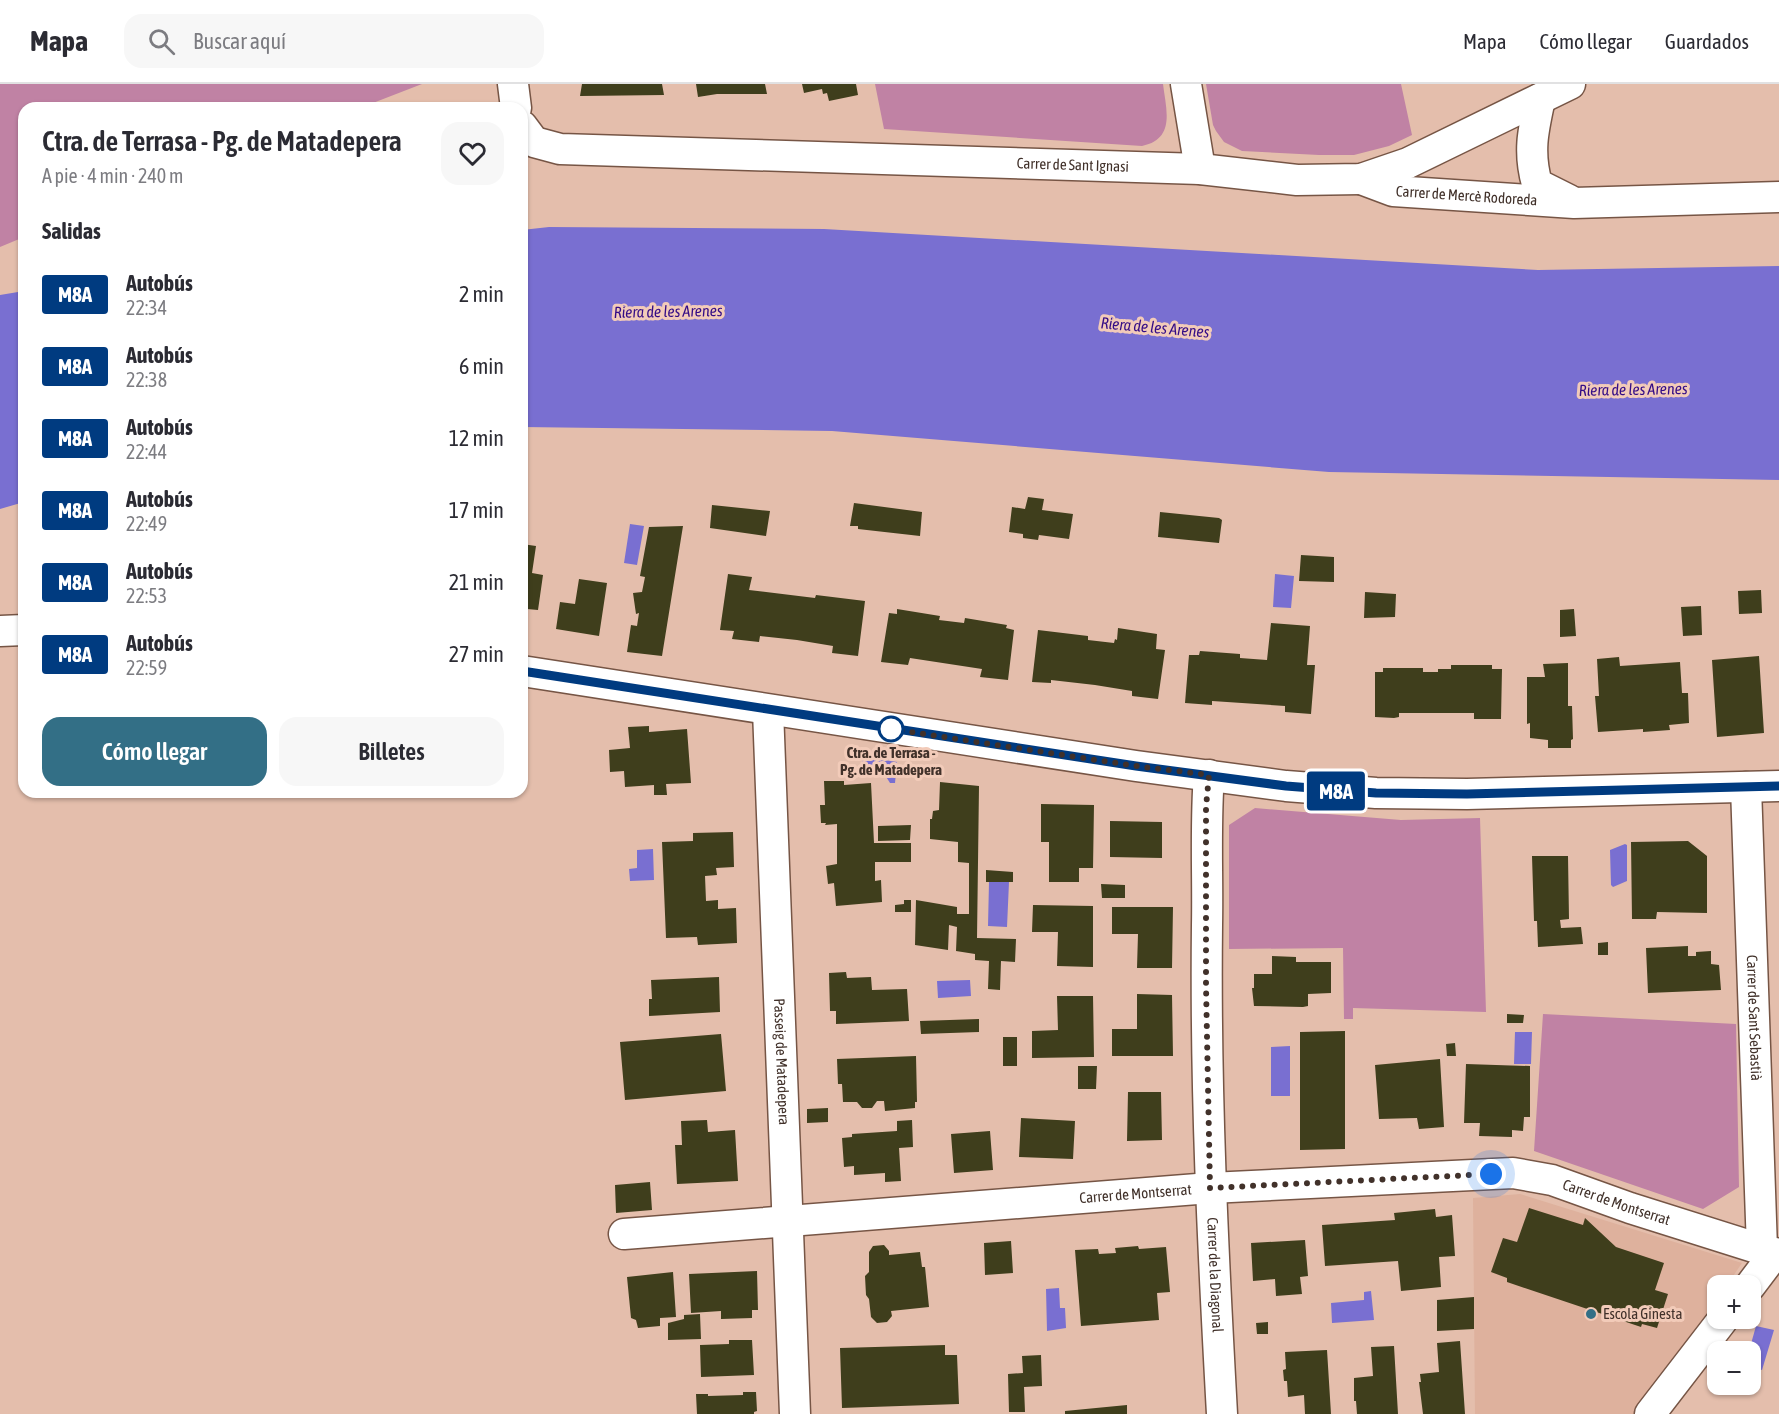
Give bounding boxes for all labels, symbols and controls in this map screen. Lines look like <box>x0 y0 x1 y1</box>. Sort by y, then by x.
search box <box>124 14 544 68</box>
text: Mapa <box>30 25 88 57</box>
icon: search <box>145 25 178 58</box>
text: Buscar aquí <box>193 28 286 54</box>
text: Mapa <box>1463 29 1507 53</box>
text: Cómo llegar <box>1540 29 1632 53</box>
text: Guardados <box>1665 29 1749 53</box>
button: heart <box>441 122 504 185</box>
text: Ctra. de Terrasa - Pg. de Matadepera <box>42 125 402 157</box>
street label: Carrer de Sant Ignasi <box>1016 154 1129 175</box>
text: A pie · 4 min · 240 m <box>42 164 183 187</box>
street label: Carrer de Mercè Rodoreda <box>1395 182 1538 209</box>
text: Salidas <box>42 218 101 244</box>
text: Autobús <box>126 270 193 296</box>
text: 2 min <box>459 281 504 307</box>
text: M8A <box>58 282 92 306</box>
text: 22:34 <box>126 296 167 319</box>
water label: Riera de les Arenes <box>613 301 723 321</box>
water label: Riera de les Arenes <box>1100 313 1210 341</box>
text: Autobús <box>126 342 193 368</box>
text: 6 min <box>459 353 504 379</box>
text: M8A <box>58 354 92 378</box>
text: 22:38 <box>126 368 167 391</box>
water label: Riera de les Arenes <box>1578 379 1688 399</box>
text: Autobús <box>126 414 193 440</box>
text: 12 min <box>449 425 504 451</box>
text: M8A <box>58 426 92 450</box>
text: 22:44 <box>126 440 167 463</box>
text: Autobús <box>126 486 193 512</box>
text: 17 min <box>449 497 504 523</box>
text: M8A <box>58 498 92 522</box>
text: 22:49 <box>126 512 167 535</box>
text: Autobús <box>126 558 193 584</box>
text: 21 min <box>449 569 504 595</box>
text: M8A <box>58 570 92 594</box>
text: 22:53 <box>126 584 167 607</box>
text: Autobús <box>126 630 193 656</box>
text: 27 min <box>449 641 504 667</box>
text: M8A <box>58 642 92 666</box>
text: 22:59 <box>126 656 167 679</box>
marker: Ctra. de Terrasa - Pg. de Matadepera <box>878 716 904 742</box>
button: Cómo llegar <box>42 717 267 786</box>
button: Billetes <box>279 717 504 786</box>
place label: Ctra. de Terrasa - Pg. de Matadepera <box>840 744 942 778</box>
line badge: M8A <box>1302 772 1370 810</box>
text: M8A <box>1319 779 1353 803</box>
street label: Carrer de Sant Sebastià <box>1744 954 1765 1081</box>
street label: Passeig de Matadepera <box>771 998 793 1125</box>
your location <box>1476 1159 1506 1189</box>
street label: Carrer de Montserrat <box>1560 1176 1672 1228</box>
street label: Carrer de Montserrat <box>1079 1180 1192 1206</box>
street label: Carrer de la Diagonal <box>1204 1217 1227 1333</box>
map controls <box>1707 1275 1761 1395</box>
button: + <box>1707 1275 1761 1329</box>
place label: Escola Ginesta <box>1603 1305 1682 1322</box>
marker: Escola Ginesta <box>1584 1307 1598 1321</box>
button: − <box>1707 1341 1761 1395</box>

